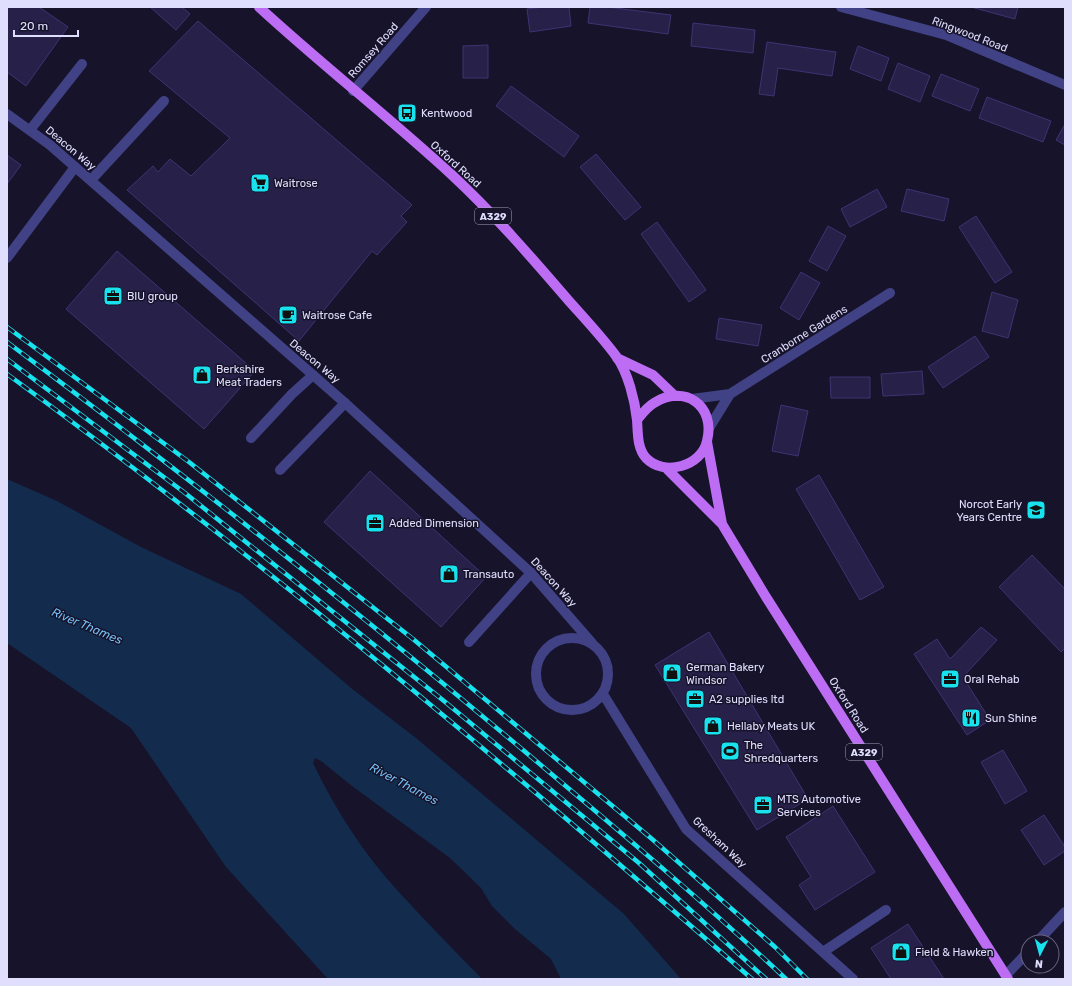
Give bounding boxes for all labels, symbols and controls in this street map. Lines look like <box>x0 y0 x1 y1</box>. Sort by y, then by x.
scale bar <box>14 12 78 38</box>
street label: Ringwood Road <box>930 14 1009 55</box>
text: 20 m <box>20 19 48 33</box>
street label: Romsey Road <box>346 20 401 81</box>
bus stop icon: Kentwood <box>396 102 418 124</box>
place label: Kentwood <box>421 107 472 120</box>
street label: Deacon Way <box>43 123 99 173</box>
street label: Oxford Road <box>428 138 483 190</box>
supermarket icon: Waitrose <box>249 172 271 194</box>
place label: Waitrose <box>274 177 318 190</box>
road number: A329 <box>475 208 511 224</box>
office icon: BIU group <box>102 285 124 307</box>
place label: BIU group <box>127 290 178 303</box>
street label: Cranborne Gardens <box>759 302 850 366</box>
cafe icon: Waitrose Cafe <box>277 304 299 326</box>
place label: Waitrose Cafe <box>302 309 372 322</box>
street label: Deacon Way <box>287 336 343 386</box>
place label: Berkshire Meat Traders <box>216 363 282 389</box>
shop icon: Berkshire Meat Traders <box>191 364 213 386</box>
place label: Norcot Early Years Centre <box>956 498 1022 524</box>
school or university icon: Norcot Early Years Centre <box>1025 499 1047 521</box>
office icon: Added Dimension <box>364 512 386 534</box>
place label: Added Dimension <box>389 517 479 530</box>
street label: Deacon Way <box>528 555 579 610</box>
shop icon: Transauto <box>438 563 460 585</box>
place label: Transauto <box>463 568 514 581</box>
water label: River Thames <box>50 605 124 647</box>
place label: German Bakery Windsor <box>686 661 764 687</box>
shop icon: German Bakery Windsor <box>661 662 683 684</box>
office icon: Oral Rehab <box>939 668 961 690</box>
place label: Oral Rehab <box>964 673 1020 686</box>
street label: Oxford Road <box>826 675 871 735</box>
office icon: A2 supplies ltd <box>684 688 706 710</box>
place label: A2 supplies ltd <box>709 693 784 706</box>
restaurant icon: Sun Shine <box>960 707 982 729</box>
place label: Sun Shine <box>985 712 1037 725</box>
shop icon: Hellaby Meats UK <box>702 715 724 737</box>
place label: Hellaby Meats UK <box>727 720 815 733</box>
place label: The Shredquarters <box>744 739 818 765</box>
sports icon: The Shredquarters <box>719 740 741 762</box>
road number: A329 <box>846 744 882 760</box>
water label: River Thames <box>367 760 441 808</box>
place label: MTS Automotive Services <box>777 793 861 819</box>
office icon: MTS Automotive Services <box>752 794 774 816</box>
street label: Gresham Way <box>690 814 749 871</box>
north arrow <box>1020 934 1060 974</box>
shop icon: Field & Hawken <box>890 941 912 963</box>
place label: Field & Hawken <box>915 946 993 959</box>
text: N <box>1034 957 1044 970</box>

